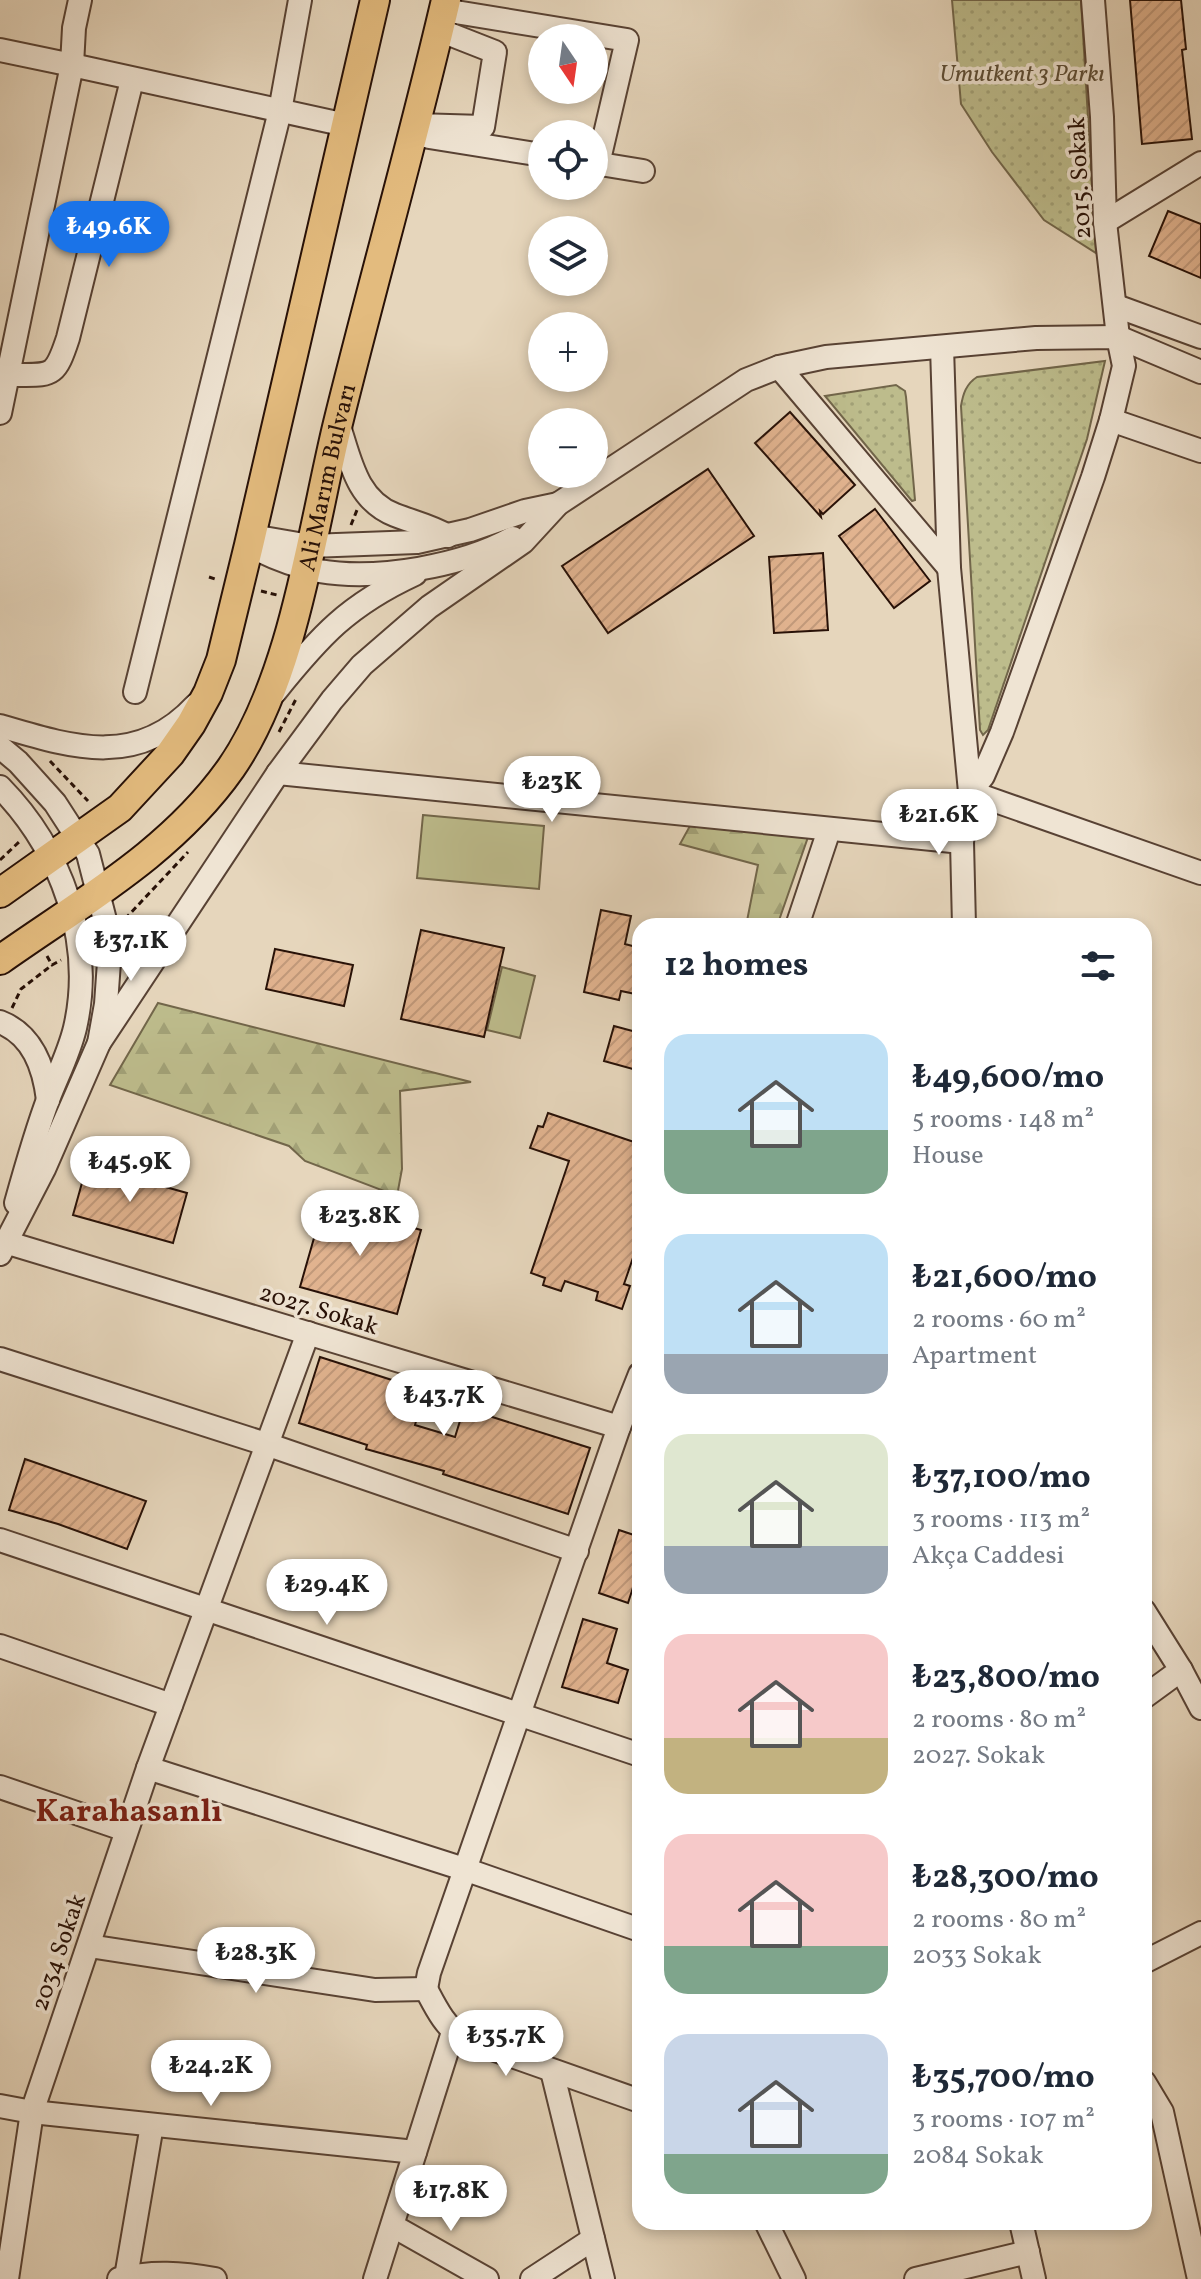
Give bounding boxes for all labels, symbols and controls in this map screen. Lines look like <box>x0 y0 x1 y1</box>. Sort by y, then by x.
north arrow <box>528 24 608 104</box>
map controls <box>528 24 608 488</box>
park label: Umutkent 3 Parkı <box>940 58 1104 92</box>
street label: 2015. Sokak <box>1061 116 1101 240</box>
button: locate <box>528 120 608 200</box>
pin: ₺49.6K <box>44 201 174 269</box>
text: ₺49.6K <box>66 209 152 245</box>
button: layers <box>528 216 608 296</box>
button: + <box>528 312 608 392</box>
street label: Ali Marım Bulvarı <box>291 380 366 575</box>
button: − <box>528 408 608 488</box>
pin: ₺23K <box>505 756 599 824</box>
text: ₺23K <box>522 764 582 800</box>
pin: ₺21.6K <box>874 789 1004 857</box>
text: ₺21.6K <box>899 797 979 833</box>
pin: ₺37.1K <box>66 915 196 983</box>
text: ₺37.1K <box>93 923 169 959</box>
text: 12 homes <box>664 943 808 990</box>
icon: filters <box>1076 944 1120 988</box>
text: ₺49,600/mo <box>912 1055 1104 1102</box>
icon: home <box>728 1066 824 1162</box>
text: 5 rooms · 148 m² <box>912 1102 1094 1138</box>
pin: ₺45.9K <box>65 1136 195 1204</box>
text: House <box>912 1138 984 1174</box>
text: ₺45.9K <box>88 1144 172 1180</box>
pin: ₺23.8K <box>295 1190 425 1258</box>
text: ₺23.8K <box>319 1198 401 1234</box>
text: ₺21,600/mo <box>912 1255 1097 1302</box>
icon: home <box>728 1266 824 1362</box>
street label: 2027. Sokak <box>255 1277 382 1345</box>
text: 2 rooms · 60 m² <box>912 1302 1086 1338</box>
text: Apartment <box>912 1338 1037 1374</box>
pin: ₺43.7K <box>379 1370 509 1438</box>
text: ₺43.7K <box>403 1378 485 1414</box>
text: ₺37,100/mo <box>912 1455 1091 1502</box>
icon: home <box>728 1466 824 1562</box>
text: 3 rooms · 113 m² <box>912 1502 1090 1538</box>
text: Akça Caddesi <box>912 1538 1064 1574</box>
pin: ₺29.4K <box>262 1559 392 1627</box>
text: ₺29.4K <box>284 1567 370 1603</box>
text: ₺23,800/mo <box>912 1655 1100 1702</box>
icon: home <box>728 1666 824 1762</box>
text: 2 rooms · 80 m² <box>912 1702 1086 1738</box>
text: 2027. Sokak <box>912 1738 1045 1774</box>
district label: Karahasanlı <box>35 1791 223 1835</box>
text: ₺28,300/mo <box>912 1855 1099 1902</box>
icon: home <box>728 1866 824 1962</box>
street label: 2034 Sokak <box>24 1890 96 2016</box>
text: 2 rooms · 80 m² <box>912 1902 1086 1938</box>
pin: ₺28.3K <box>191 1927 321 1995</box>
text: ₺28.3K <box>215 1935 297 1971</box>
text: 2033 Sokak <box>912 1938 1042 1974</box>
pin: ₺35.7K <box>441 2010 571 2078</box>
text: ₺35.7K <box>466 2018 546 2054</box>
pin: ₺24.2K <box>146 2040 276 2108</box>
text: ₺24.2K <box>169 2048 253 2084</box>
text: ₺35,700/mo <box>912 2055 1095 2102</box>
icon: home <box>728 2066 824 2162</box>
text: 3 rooms · 107 m² <box>912 2102 1095 2138</box>
text: 2084 Sokak <box>912 2138 1044 2174</box>
pin: ₺17.8K <box>386 2165 516 2233</box>
text: ₺17.8K <box>413 2173 489 2209</box>

